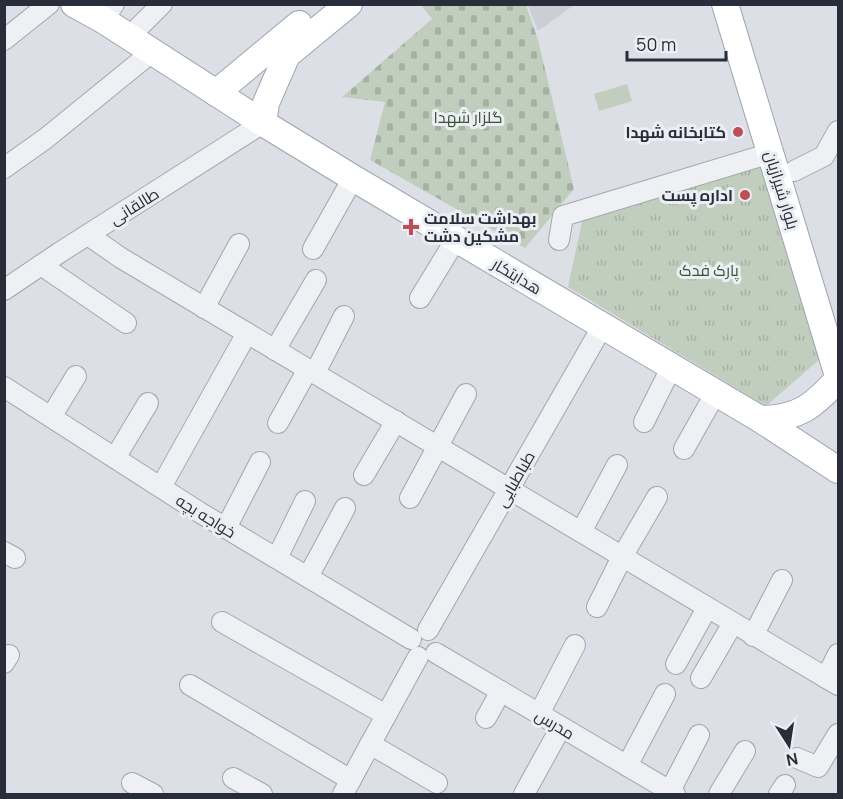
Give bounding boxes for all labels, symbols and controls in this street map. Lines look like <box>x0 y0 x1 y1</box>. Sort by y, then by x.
scale bar <box>627 24 726 62</box>
text: 50 m <box>636 32 676 56</box>
park label: گلزار شهدا <box>434 106 502 128</box>
place label: کتابخانه شهدا <box>626 121 726 143</box>
marker: کتابخانه شهدا <box>731 125 745 139</box>
street label: بلوار شیرازیان <box>760 148 804 232</box>
street label: طالقانی <box>105 182 163 230</box>
place label: اداره پست <box>662 184 733 207</box>
marker: اداره پست <box>738 188 752 202</box>
place label: بهداشت سلامت مشکین دشت <box>424 207 536 247</box>
marker: بهداشت سلامت مشکین دشت <box>402 218 420 236</box>
street label: هدایتکار <box>487 252 546 299</box>
park label: پارک فدک <box>679 259 740 282</box>
street label: طباطبایی <box>490 447 540 511</box>
street label: خواجه بچه <box>171 489 240 544</box>
street label: مدرس <box>531 704 579 744</box>
north arrow <box>759 715 819 775</box>
text: N <box>784 748 800 772</box>

